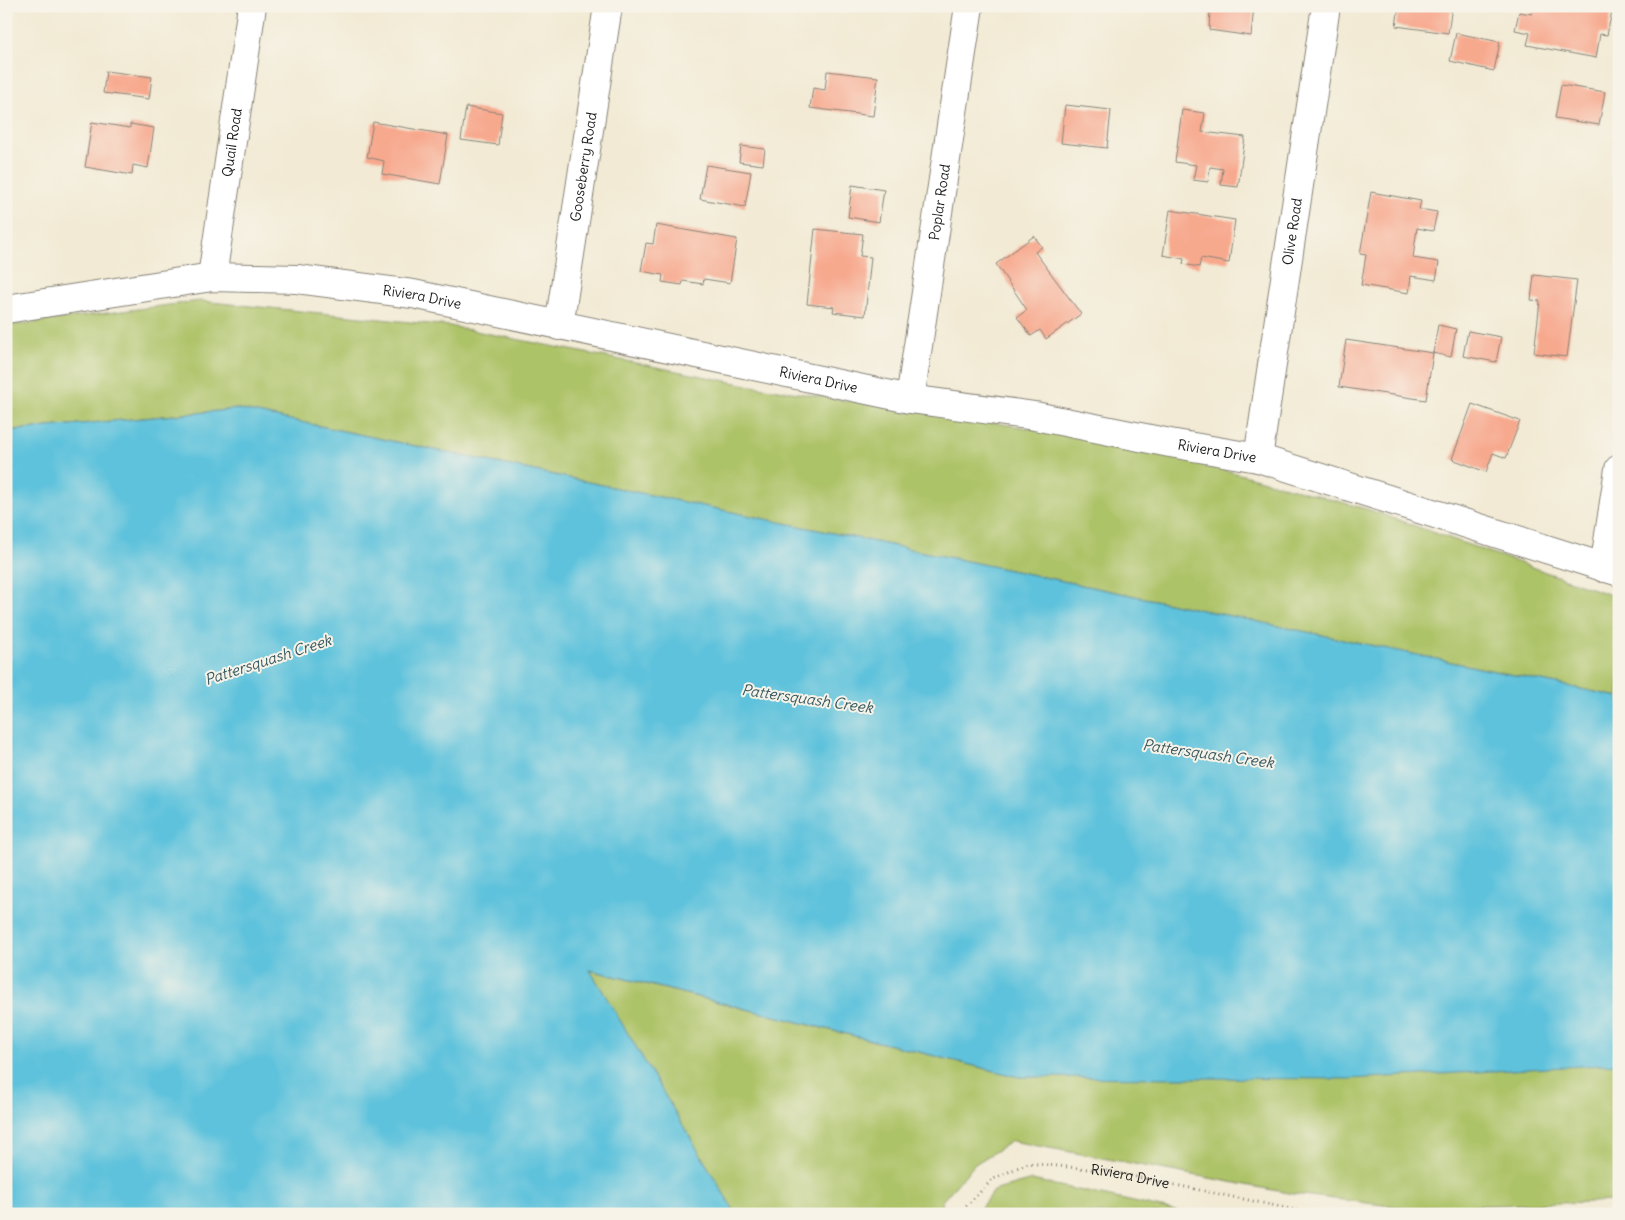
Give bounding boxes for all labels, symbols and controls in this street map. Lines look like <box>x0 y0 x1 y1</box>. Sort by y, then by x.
street label: Quail Road <box>218 107 246 178</box>
street label: Gooseberry Road <box>566 111 601 223</box>
street label: Poplar Road <box>925 163 954 242</box>
street label: Olive Road <box>1278 197 1306 266</box>
street label: Riviera Drive <box>382 281 463 313</box>
street label: Riviera Drive <box>778 363 859 397</box>
street label: Riviera Drive <box>1176 435 1258 467</box>
water label: Pattersquash Creek <box>202 630 335 689</box>
water label: Pattersquash Creek <box>740 680 875 717</box>
water label: Pattersquash Creek <box>1141 735 1276 772</box>
street label: Riviera Drive <box>1090 1160 1171 1193</box>

